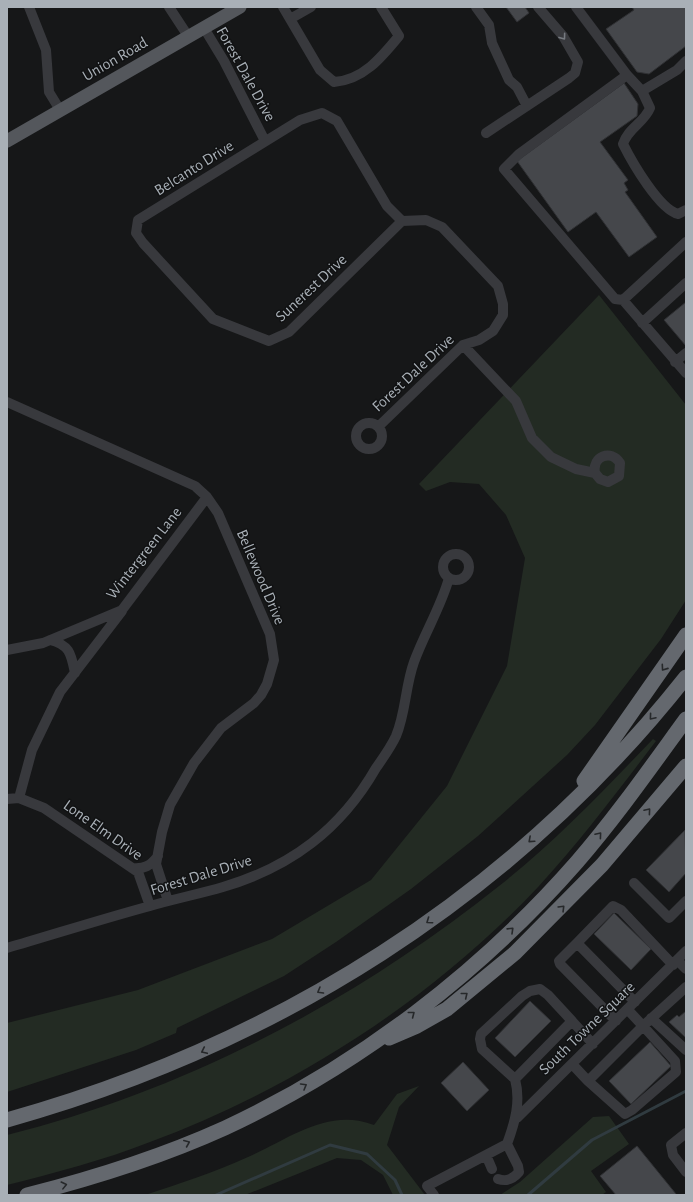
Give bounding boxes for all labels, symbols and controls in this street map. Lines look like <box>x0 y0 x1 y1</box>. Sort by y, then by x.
street label: Forest Dale Drive <box>213 24 279 124</box>
one-way arrow <box>558 32 565 39</box>
street label: Union Road <box>80 34 150 84</box>
street label: Belcanto Drive <box>152 137 236 199</box>
street label: Sunerest Drive <box>272 251 350 325</box>
street label: Forest Dale Drive <box>369 331 457 415</box>
street label: Wintergreen Lane <box>103 504 185 602</box>
street label: Bellewood Drive <box>234 527 288 627</box>
one-way arrow <box>661 664 669 671</box>
one-way arrow <box>650 713 657 720</box>
street label: Lone Elm Drive <box>60 797 146 863</box>
one-way arrow <box>644 809 651 816</box>
one-way arrow <box>595 832 602 839</box>
one-way arrow <box>528 835 536 843</box>
street label: Forest Dale Drive <box>148 852 254 898</box>
one-way arrow <box>557 905 565 913</box>
one-way arrow <box>426 916 433 924</box>
one-way arrow <box>506 927 514 935</box>
street label: South Towne Square <box>536 978 638 1078</box>
one-way arrow <box>317 987 324 994</box>
one-way arrow <box>461 992 468 999</box>
one-way arrow <box>407 1012 414 1019</box>
one-way arrow <box>201 1046 208 1054</box>
one-way arrow <box>300 1084 307 1091</box>
one-way arrow <box>184 1140 191 1148</box>
one-way arrow <box>61 1182 68 1190</box>

